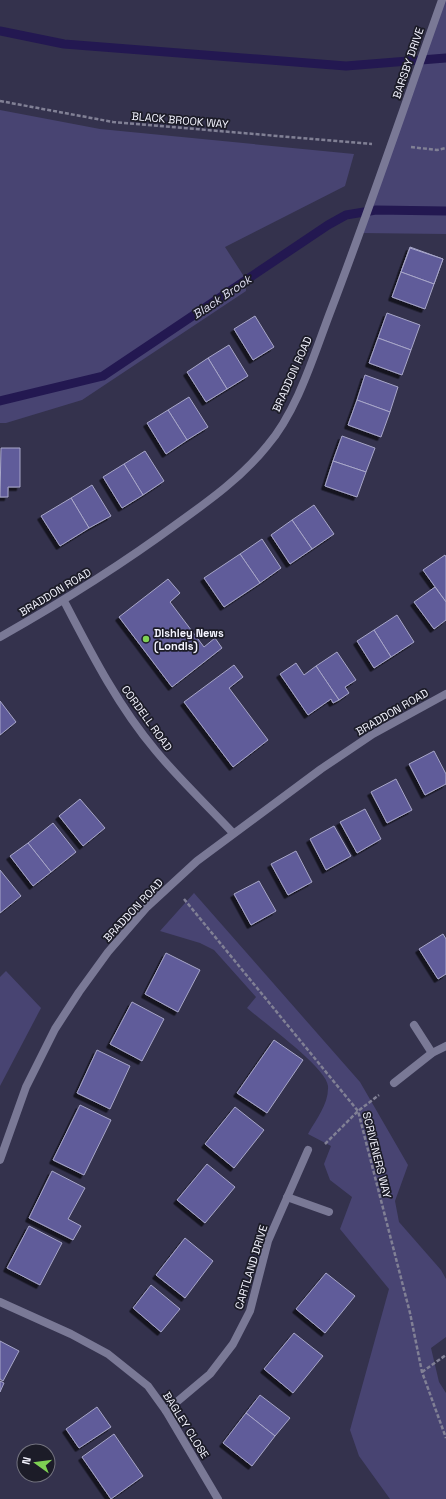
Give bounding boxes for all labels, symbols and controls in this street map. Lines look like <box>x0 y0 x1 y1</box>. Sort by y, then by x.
street label: BARSBY DRIVE <box>389 26 427 100</box>
street label: BLACK BROOK WAY <box>131 109 229 131</box>
water label: Black Brook <box>189 271 256 323</box>
street label: BRADDON ROAD <box>269 334 315 414</box>
street label: BRADDON ROAD <box>17 565 93 619</box>
place label: Dishley News (Londis) <box>154 626 224 654</box>
marker: Dishley News (Londis) <box>141 634 151 644</box>
street label: CORDELL ROAD <box>118 682 176 754</box>
street label: BRADDON ROAD <box>353 686 431 738</box>
street label: BRADDON ROAD <box>100 875 166 945</box>
street label: SCRIVENERS WAY <box>360 1110 395 1200</box>
street label: CARTLAND DRIVE <box>232 1223 270 1311</box>
street label: BAGLEY CLOSE <box>160 1389 212 1461</box>
north arrow <box>16 1443 56 1483</box>
text: N <box>19 1455 34 1466</box>

